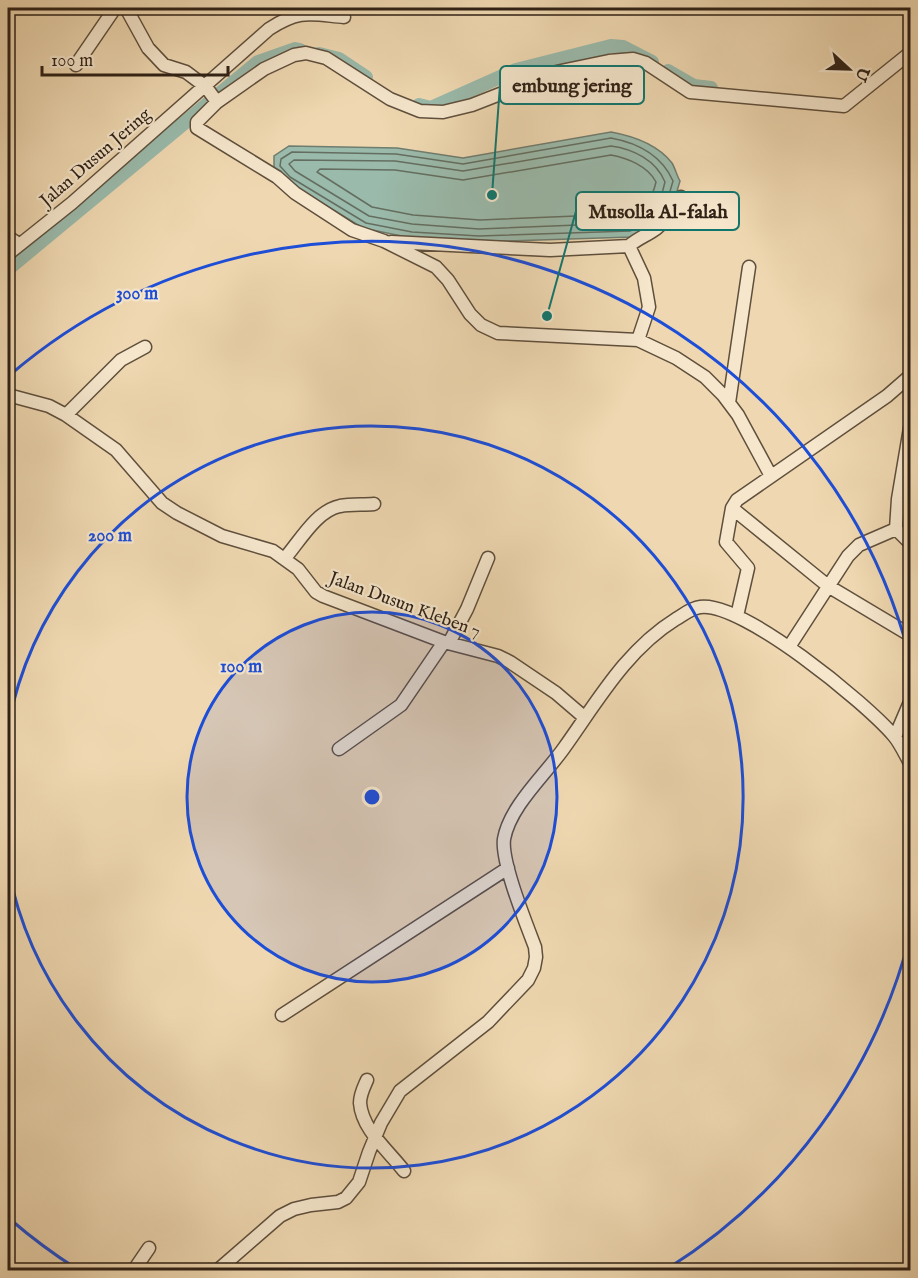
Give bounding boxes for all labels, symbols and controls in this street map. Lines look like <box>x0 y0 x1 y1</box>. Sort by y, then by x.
scale bar <box>42 39 228 77</box>
north arrow <box>819 39 879 99</box>
text: 100 m <box>51 50 93 73</box>
text: U <box>849 63 873 84</box>
callout: embung jering <box>500 66 644 104</box>
text: embung jering <box>512 74 633 99</box>
street label: Jalan Dusun Jering <box>34 103 156 214</box>
callout: Musolla Al-falah <box>576 192 739 230</box>
text: Musolla Al-falah <box>588 200 728 225</box>
text: 300 m <box>116 283 158 306</box>
text: 200 m <box>88 525 132 548</box>
street label: Jalan Dusun Kleben 7 <box>324 567 484 644</box>
text: 100 m <box>220 656 262 679</box>
centre of rings <box>362 787 382 807</box>

